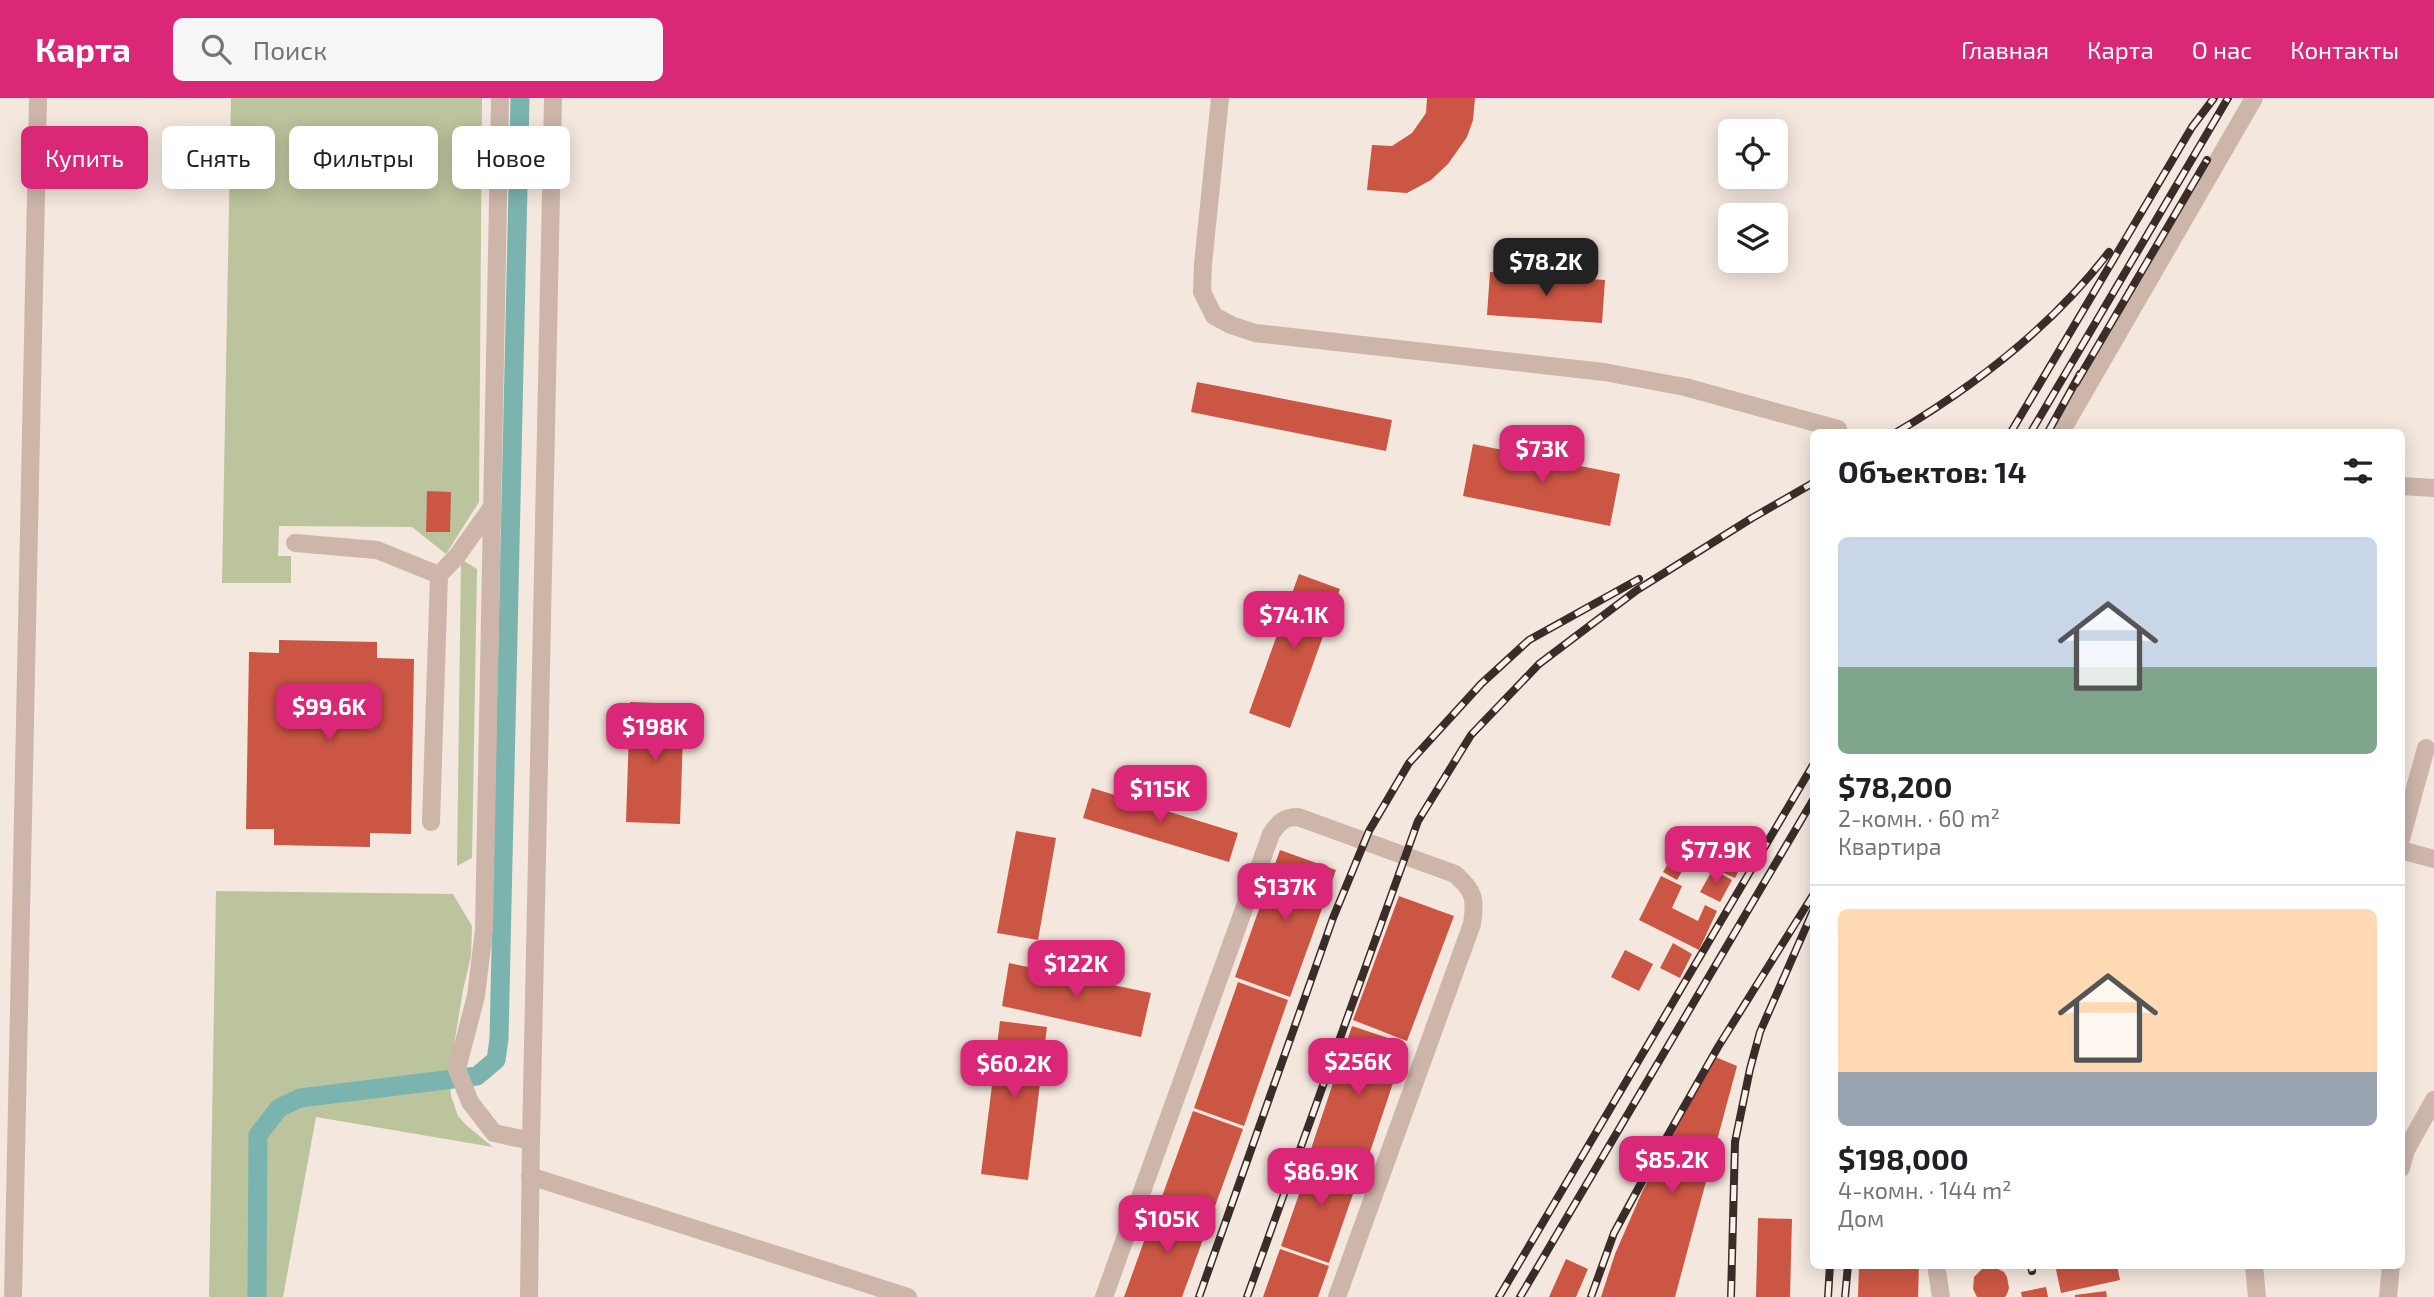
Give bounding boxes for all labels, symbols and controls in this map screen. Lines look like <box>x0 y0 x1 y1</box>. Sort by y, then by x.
search box <box>173 18 663 81</box>
text: Карта <box>35 29 131 69</box>
icon: search <box>197 30 235 68</box>
text: Поиск <box>253 34 327 65</box>
text: Главная <box>1961 35 2049 64</box>
text: Карта <box>2087 35 2154 64</box>
text: О нас <box>2192 35 2252 64</box>
text: Контакты <box>2290 35 2399 64</box>
map controls <box>1718 119 1788 273</box>
button: locate <box>1718 119 1788 189</box>
chip: Купить <box>21 126 148 189</box>
chip: Снять <box>162 126 275 189</box>
chip: Фильтры <box>289 126 438 189</box>
chip: Новое <box>452 126 570 189</box>
button: layers <box>1718 203 1788 273</box>
pin: $78.2K <box>1489 238 1603 298</box>
text: $78.2K <box>1509 247 1583 275</box>
pin: $73K <box>1501 426 1583 485</box>
text: $73K <box>1515 434 1569 462</box>
icon: filters <box>2339 452 2377 490</box>
text: Объектов: 14 <box>1838 453 2027 489</box>
icon: home <box>2045 583 2171 709</box>
pin: $74.1K <box>1237 592 1351 651</box>
text: $74.1K <box>1259 600 1329 628</box>
pin: $99.6K <box>272 684 386 743</box>
text: $99.6K <box>292 692 366 720</box>
pin: $198K <box>606 704 704 763</box>
text: $198K <box>622 712 688 740</box>
pin: $115K <box>1111 766 1209 825</box>
text: $78,200 <box>1838 768 1952 804</box>
text: $115K <box>1130 774 1190 802</box>
text: 2-комн. · 60 m² <box>1838 804 2000 832</box>
pin: $77.9K <box>1659 826 1773 886</box>
text: Квартира <box>1838 832 1942 860</box>
text: $77.9K <box>1681 835 1751 863</box>
pin: $137K <box>1236 864 1334 923</box>
text: $137K <box>1253 872 1317 900</box>
pin: $122K <box>1027 940 1125 1000</box>
text: $122K <box>1044 949 1108 977</box>
icon: home <box>2045 955 2171 1081</box>
pin: $256K <box>1309 1038 1407 1098</box>
pin: $60.2K <box>957 1040 1071 1100</box>
text: $256K <box>1324 1047 1392 1075</box>
text: $60.2K <box>977 1049 1051 1077</box>
pin: $85.2K <box>1615 1136 1729 1196</box>
text: $198,000 <box>1838 1140 1969 1176</box>
text: $85.2K <box>1635 1145 1709 1173</box>
pin: $86.9K <box>1264 1148 1378 1208</box>
text: $86.9K <box>1283 1157 1359 1185</box>
text: 4-комн. · 144 m² <box>1838 1176 2012 1204</box>
pin: $105K <box>1118 1196 1216 1255</box>
text: $105K <box>1134 1204 1200 1232</box>
text: Дом <box>1838 1204 1884 1232</box>

